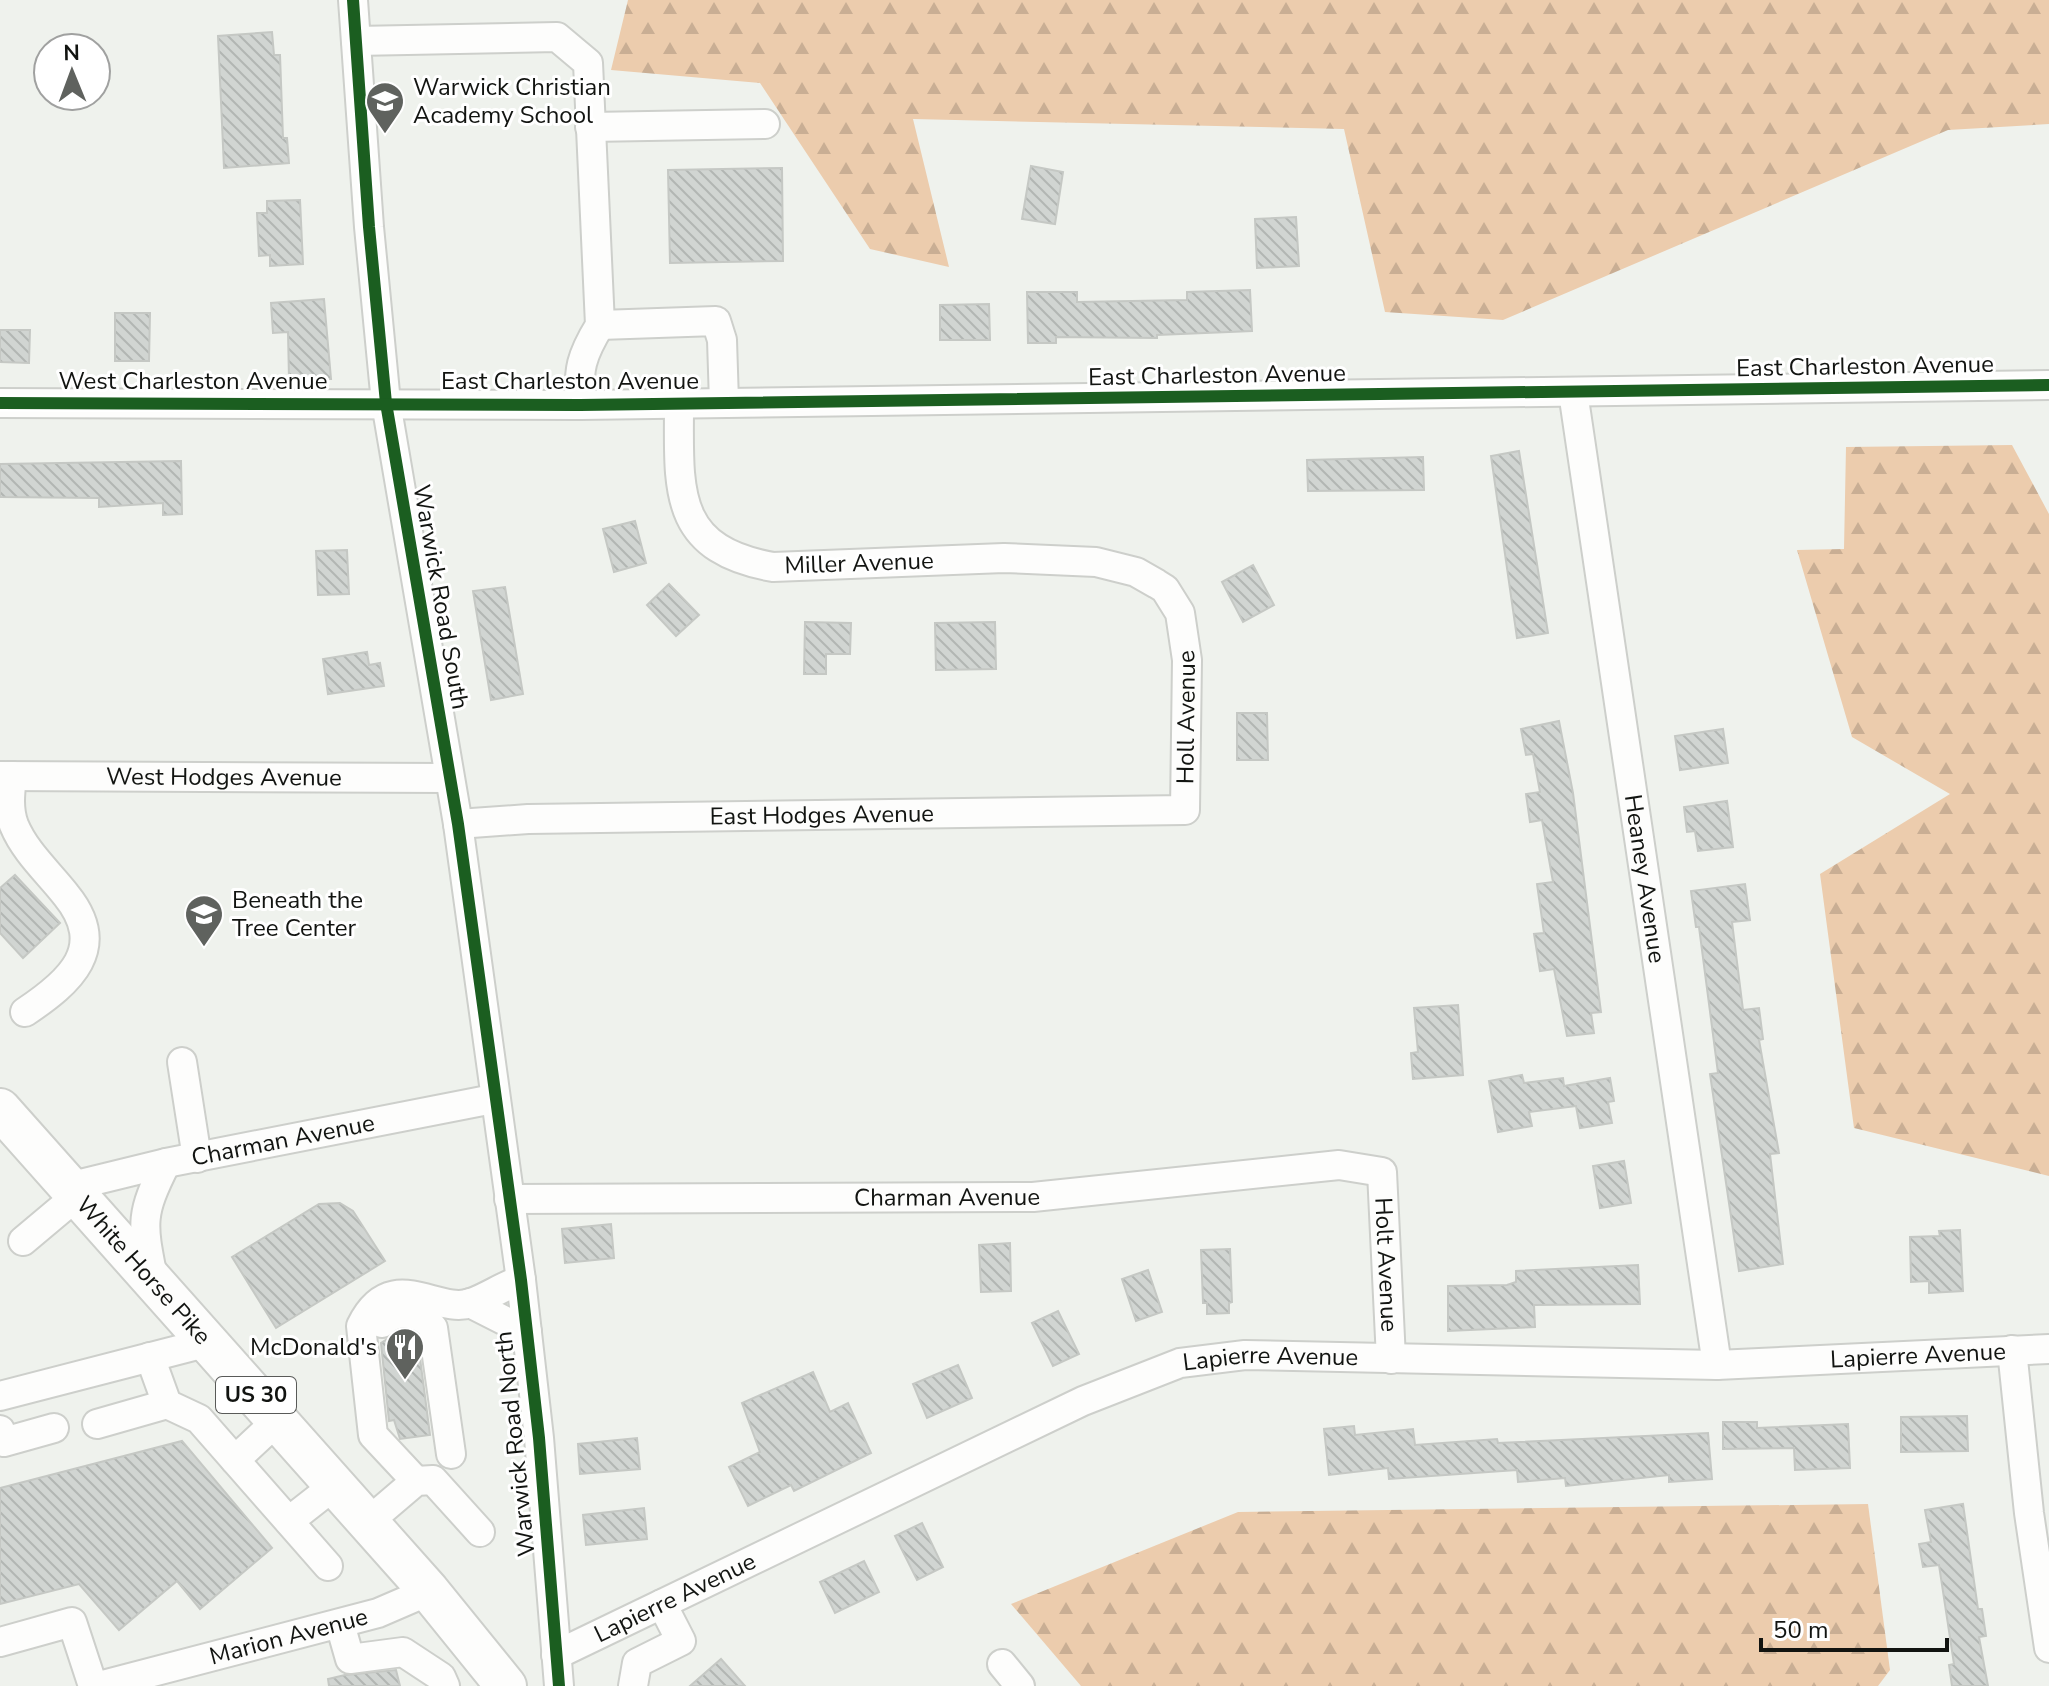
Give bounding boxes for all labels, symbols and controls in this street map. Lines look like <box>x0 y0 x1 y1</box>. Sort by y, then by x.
north arrow <box>32 32 112 112</box>
text: N <box>63 38 80 68</box>
place label: Warwick Christian Academy School <box>413 71 611 131</box>
school or university icon: Warwick Christian Academy School <box>364 80 406 135</box>
street label: East Charleston Avenue <box>1736 348 1994 384</box>
street label: East Charleston Avenue <box>1088 357 1346 393</box>
street label: West Charleston Avenue <box>58 365 328 397</box>
street label: East Charleston Avenue <box>441 365 699 397</box>
street label: Warwick Road South <box>405 482 477 712</box>
street label: Miller Avenue <box>784 544 934 582</box>
street label: Holl Avenue <box>1169 648 1203 784</box>
street label: West Hodges Avenue <box>106 760 342 794</box>
street label: Heaney Avenue <box>1617 792 1673 965</box>
street label: East Hodges Avenue <box>709 797 934 833</box>
place label: Beneath the Tree Center <box>232 884 363 944</box>
school or university icon: Beneath the Tree Center <box>183 893 225 948</box>
street label: Charman Avenue <box>189 1107 377 1174</box>
street label: Charman Avenue <box>854 1180 1042 1214</box>
street label: White Horse Pike <box>69 1189 218 1351</box>
street label: Holt Avenue <box>1367 1197 1406 1333</box>
restaurant icon: McDonald's <box>384 1326 426 1381</box>
street label: Warwick Road North <box>487 1330 543 1558</box>
place label: McDonald's <box>250 1331 377 1363</box>
street label: Lapierre Avenue <box>1829 1335 2007 1376</box>
street label: Lapierre Avenue <box>1181 1339 1359 1379</box>
road number: US 30 <box>216 1377 296 1413</box>
street label: Lapierre Avenue <box>589 1545 761 1650</box>
street label: Marion Avenue <box>206 1600 371 1672</box>
scale bar <box>1761 1602 1947 1652</box>
text: 50 m <box>1773 1614 1829 1646</box>

